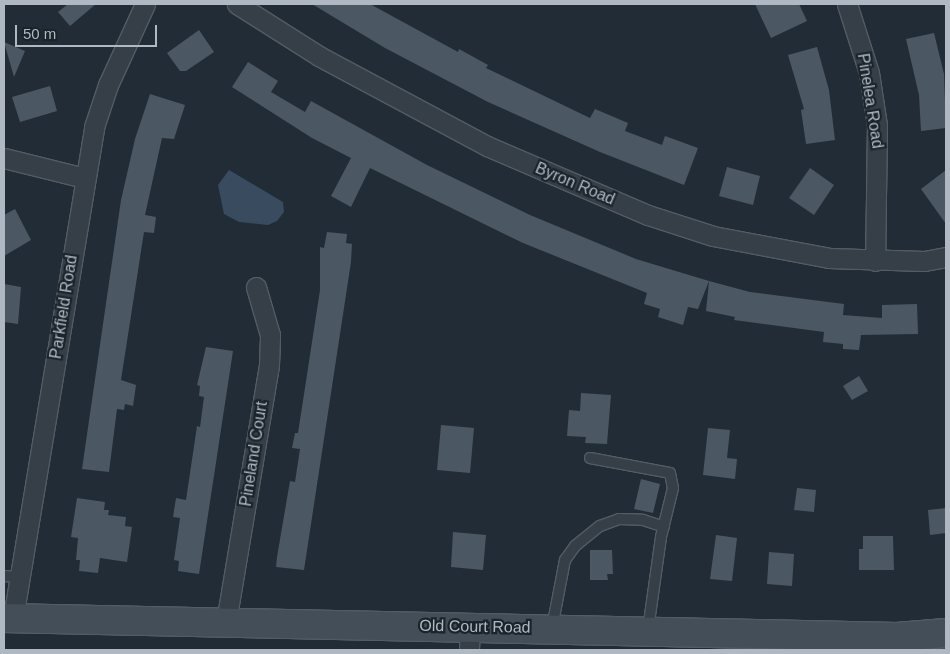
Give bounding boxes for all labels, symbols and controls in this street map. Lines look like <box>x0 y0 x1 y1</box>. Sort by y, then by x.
scale bar <box>18 15 160 47</box>
text: 50 m <box>23 25 56 42</box>
street label: Pinelea Road <box>853 52 887 150</box>
street label: Byron Road <box>532 159 618 209</box>
street label: Parkfield Road <box>46 254 82 360</box>
street label: Pineland Court <box>236 400 272 508</box>
street label: Old Court Road <box>419 616 531 638</box>

